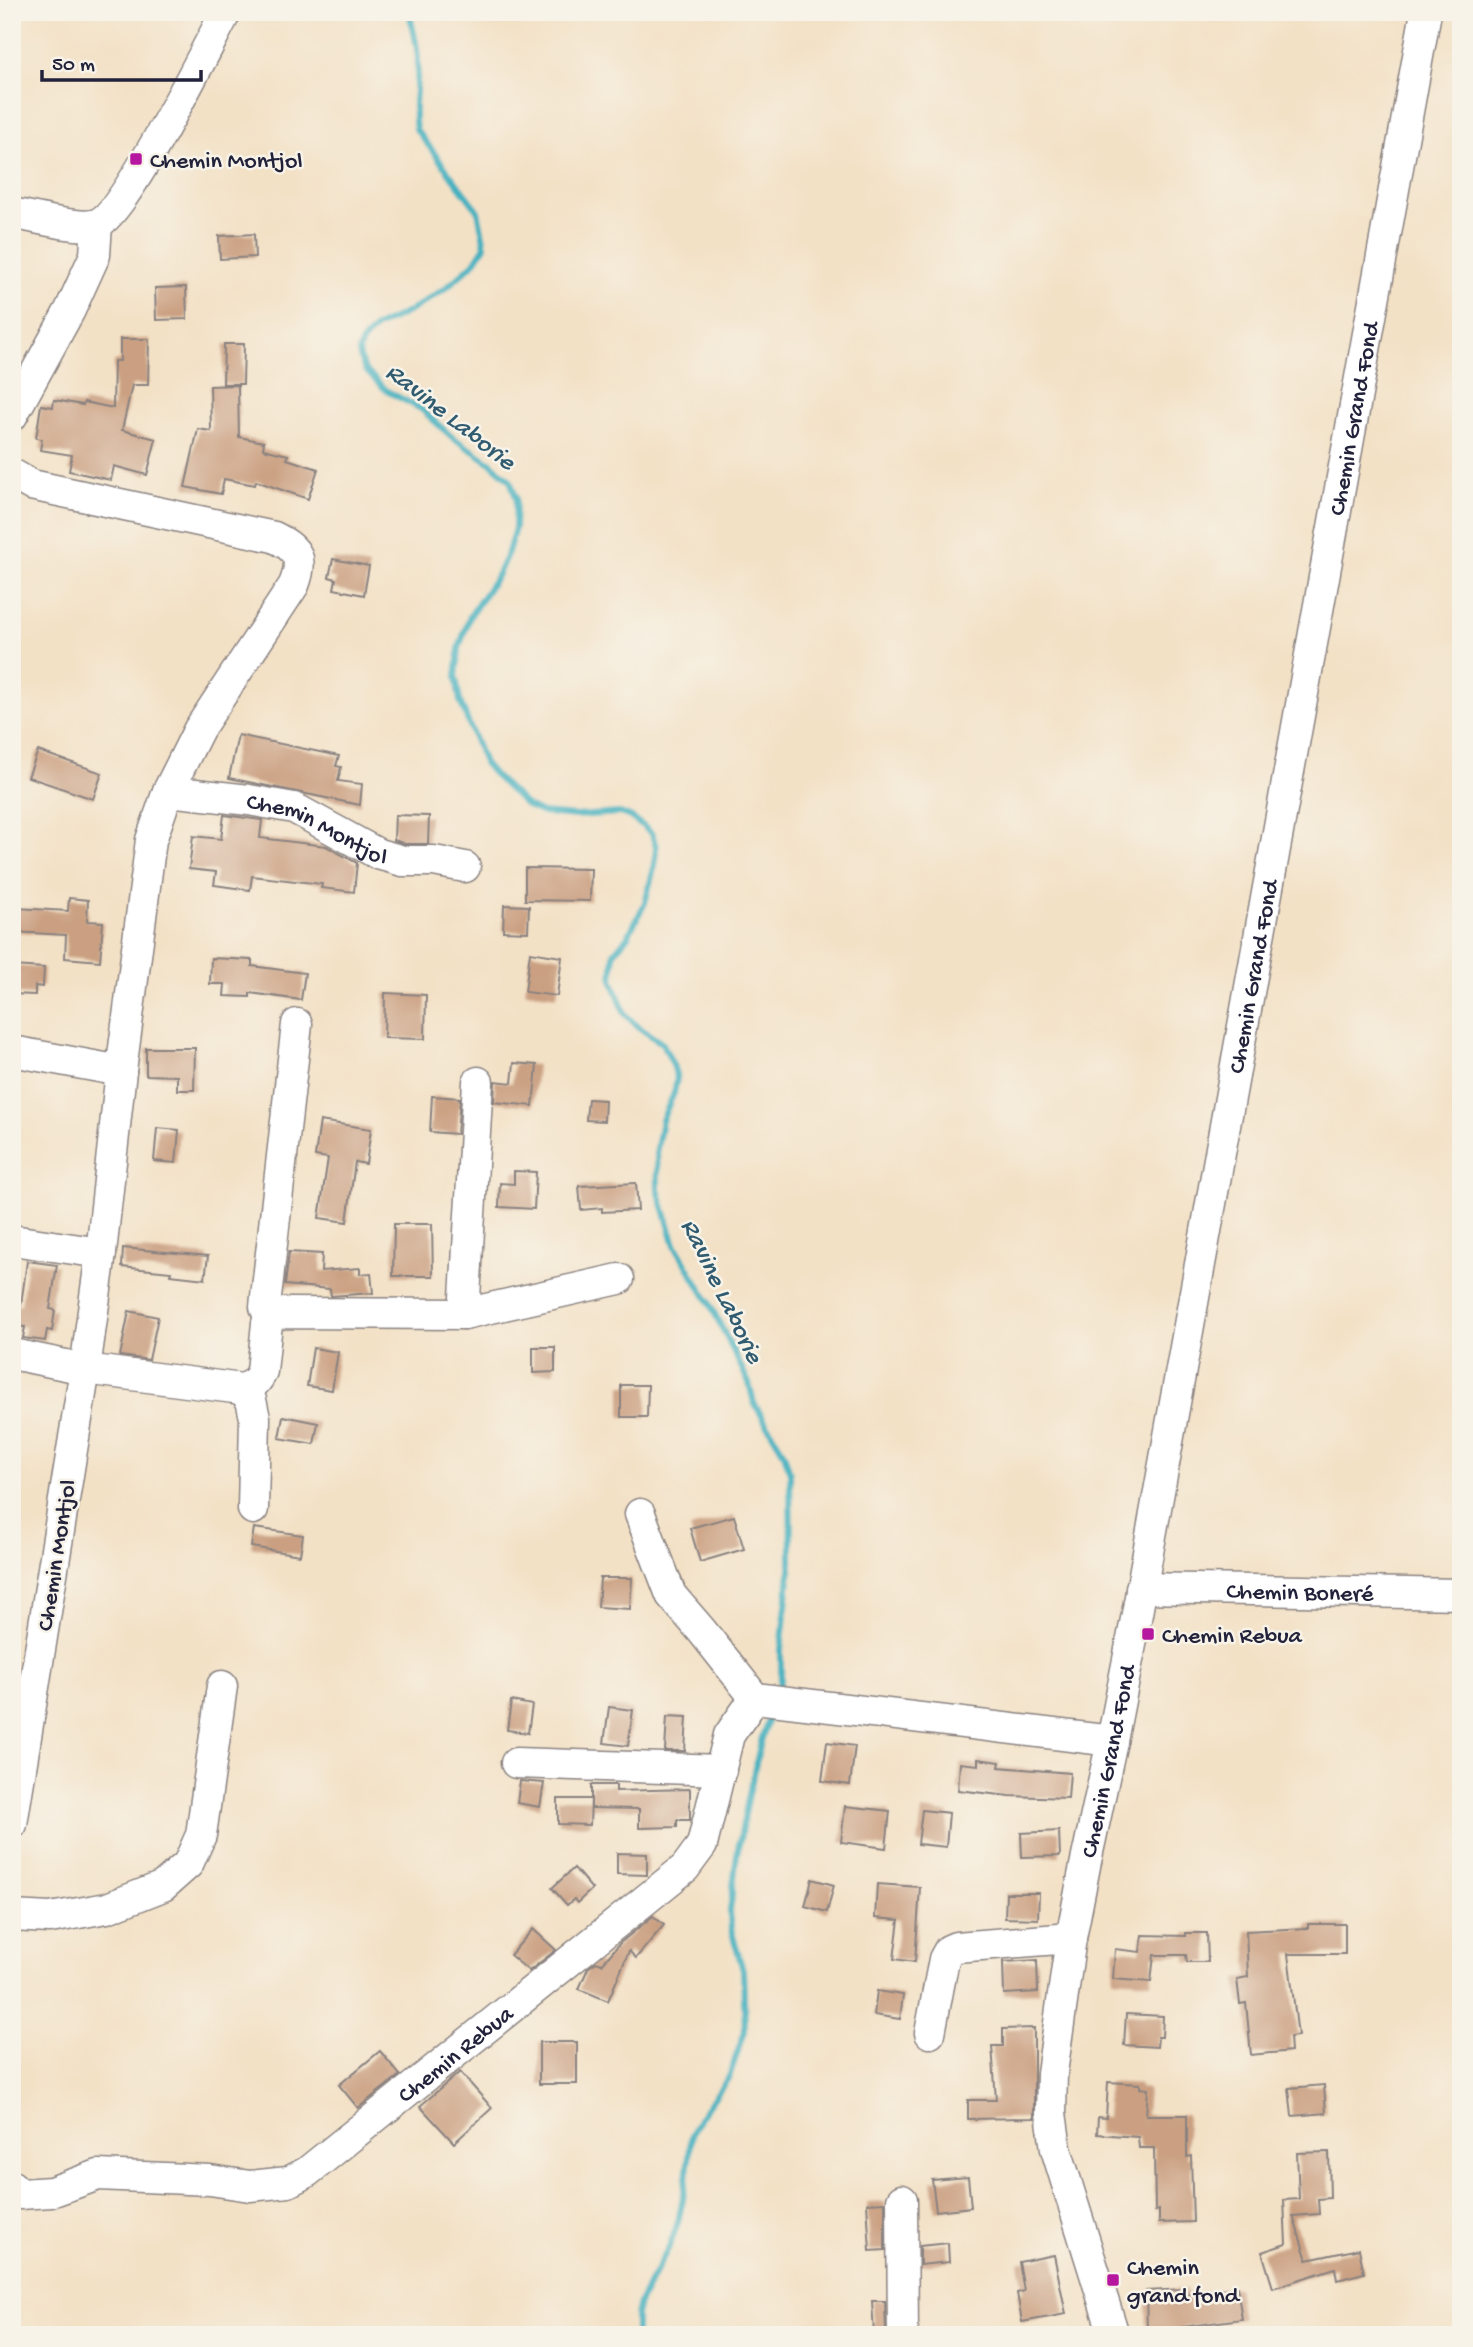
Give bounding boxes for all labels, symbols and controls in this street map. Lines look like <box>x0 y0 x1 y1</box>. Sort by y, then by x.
scale bar <box>42 38 201 82</box>
text: 50 m <box>52 54 95 79</box>
place label: Chemin Montjol <box>150 148 303 177</box>
marker: Chemin Montjol <box>128 151 144 167</box>
street label: Chemin Grand Fond <box>1324 318 1388 518</box>
water label: Ravine Laborie <box>378 358 522 480</box>
street label: Chemin Montjol <box>244 789 390 874</box>
street label: Chemin Grand Fond <box>1224 876 1287 1076</box>
water label: Ravine Laborie <box>672 1215 769 1371</box>
street label: Chemin Montjol <box>32 1478 85 1633</box>
street label: Chemin Boneré <box>1226 1579 1374 1610</box>
place label: Chemin Rebua <box>1162 1623 1303 1652</box>
marker: Chemin Rebua <box>1140 1626 1156 1642</box>
street label: Chemin Grand Fond <box>1076 1661 1145 1861</box>
street label: Chemin Rebua <box>393 2000 521 2111</box>
place label: Chemin grand fond <box>1127 2255 1241 2312</box>
marker: Chemin grand fond <box>1105 2272 1121 2288</box>

